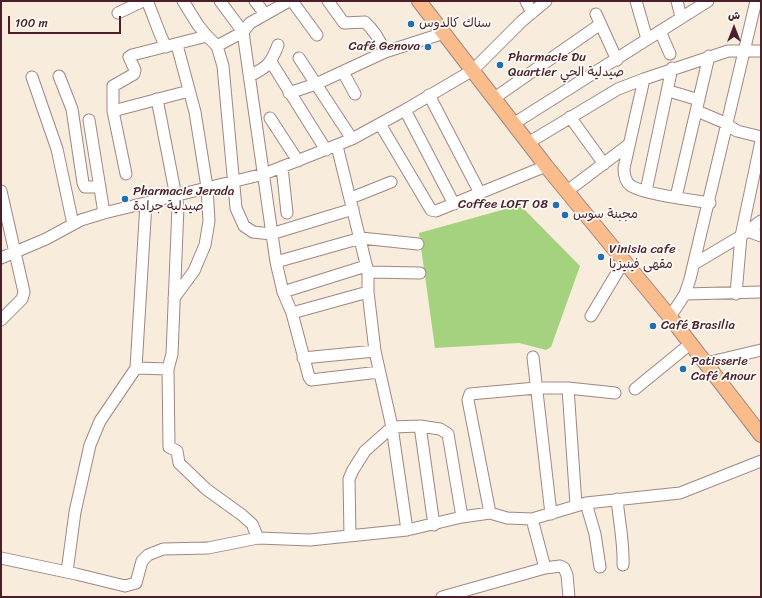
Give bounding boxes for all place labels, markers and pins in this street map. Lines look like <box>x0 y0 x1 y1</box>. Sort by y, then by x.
place label: سناك كالدوس <box>419 16 491 32</box>
marker: سناك كالدوس <box>406 19 416 29</box>
place label: Café Genova <box>349 39 420 55</box>
marker: Café Genova <box>423 42 433 52</box>
place label: Pharmacie Du Quartier صيدلية الحي <box>508 50 624 81</box>
marker: Pharmacie Du Quartier صيدلية الحي <box>495 60 505 70</box>
place label: Pharmacie Jerada صيدلية جرادة <box>133 184 234 215</box>
marker: Pharmacie Jerada صيدلية جرادة <box>120 194 130 204</box>
place label: Coffee LOFT 08 <box>458 197 548 213</box>
marker: Coffee LOFT 08 <box>551 200 561 210</box>
place label: مجبنة سوس <box>573 207 638 223</box>
marker: مجبنة سوس <box>560 210 570 220</box>
place label: Vinisia cafe مقهى فينيزيا <box>609 242 676 273</box>
marker: Vinisia cafe مقهى فينيزيا <box>596 252 606 262</box>
place label: Café Brasilia <box>661 318 735 334</box>
marker: Café Brasilia <box>648 321 658 331</box>
place label: Patisserie Café Anour <box>691 354 756 385</box>
marker: Patisserie Café Anour <box>678 364 688 374</box>

